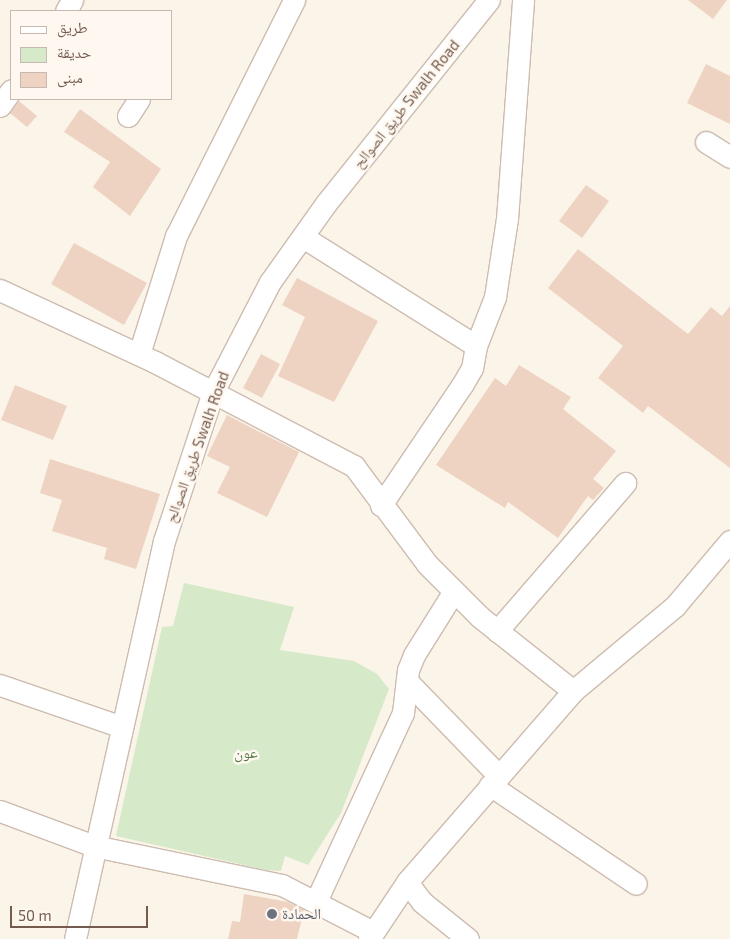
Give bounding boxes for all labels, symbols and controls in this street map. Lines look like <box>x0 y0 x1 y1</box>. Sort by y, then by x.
legend <box>10 10 172 100</box>
text: طريق <box>57 18 88 36</box>
street label: طريق الصوالح Swalh Road <box>349 36 463 172</box>
text: حديقة <box>57 43 91 61</box>
text: مبنى <box>57 68 83 86</box>
street label: طريق الصوالح Swalh Road <box>161 369 233 525</box>
park label: عون <box>234 744 258 762</box>
scale bar <box>12 896 150 928</box>
place label: الحمادة <box>282 905 321 923</box>
text: 50 m <box>18 906 52 924</box>
marker: الحمادة <box>266 908 278 920</box>

